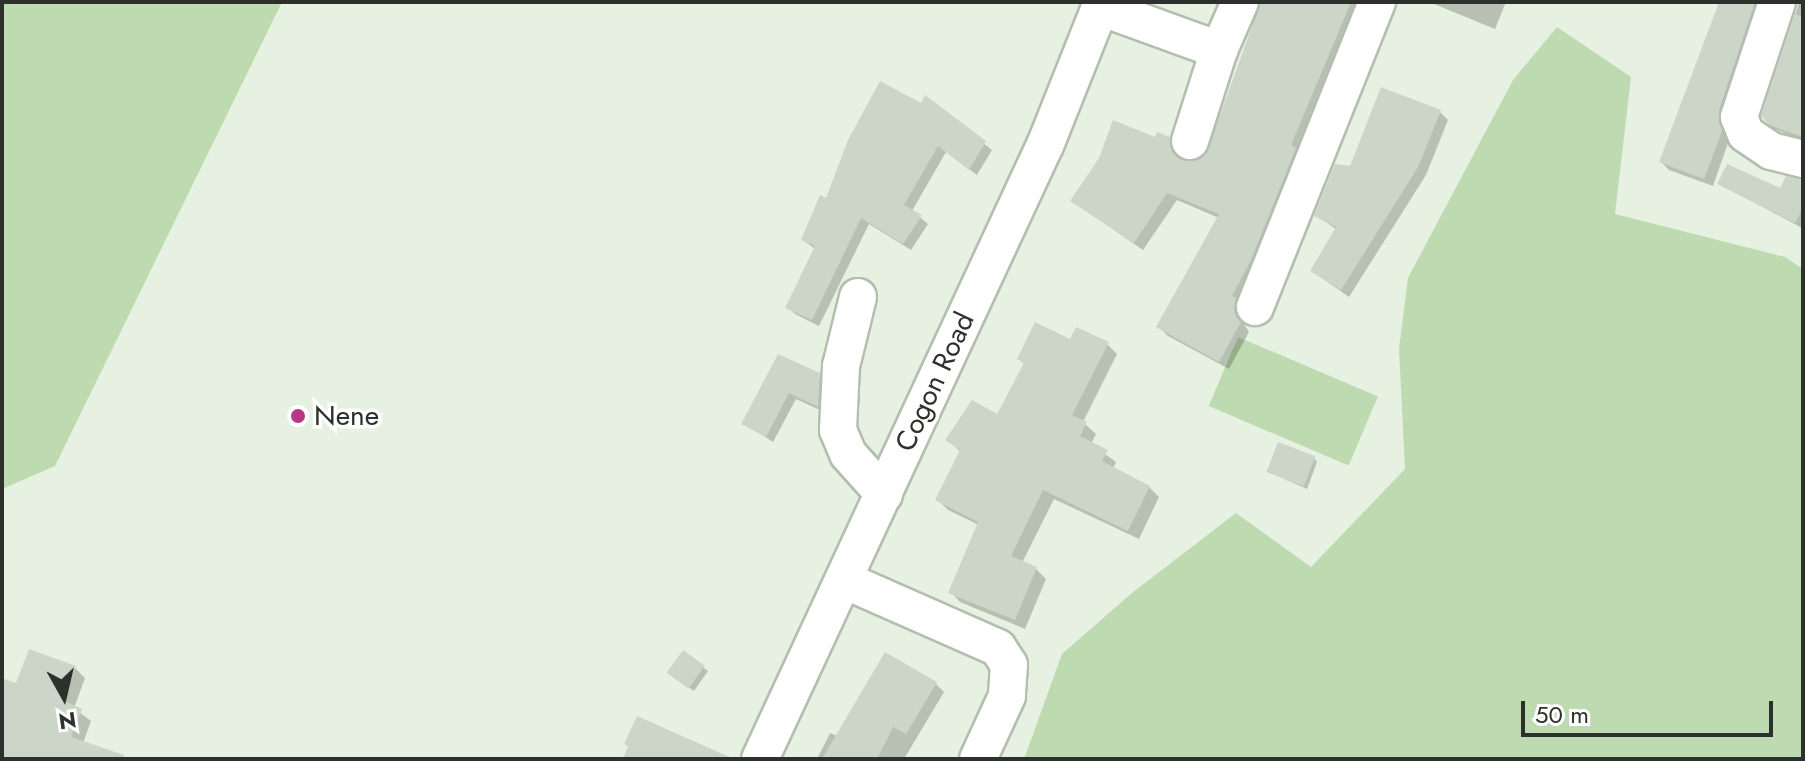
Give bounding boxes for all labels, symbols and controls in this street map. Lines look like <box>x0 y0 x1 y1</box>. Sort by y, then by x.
street label: Cogon Road <box>888 307 982 457</box>
place label: Nene <box>314 399 379 433</box>
marker: Nene <box>289 407 307 425</box>
north arrow <box>24 657 104 737</box>
scale bar <box>1525 685 1777 735</box>
text: 50 m <box>1535 697 1589 732</box>
text: N <box>56 704 78 738</box>

